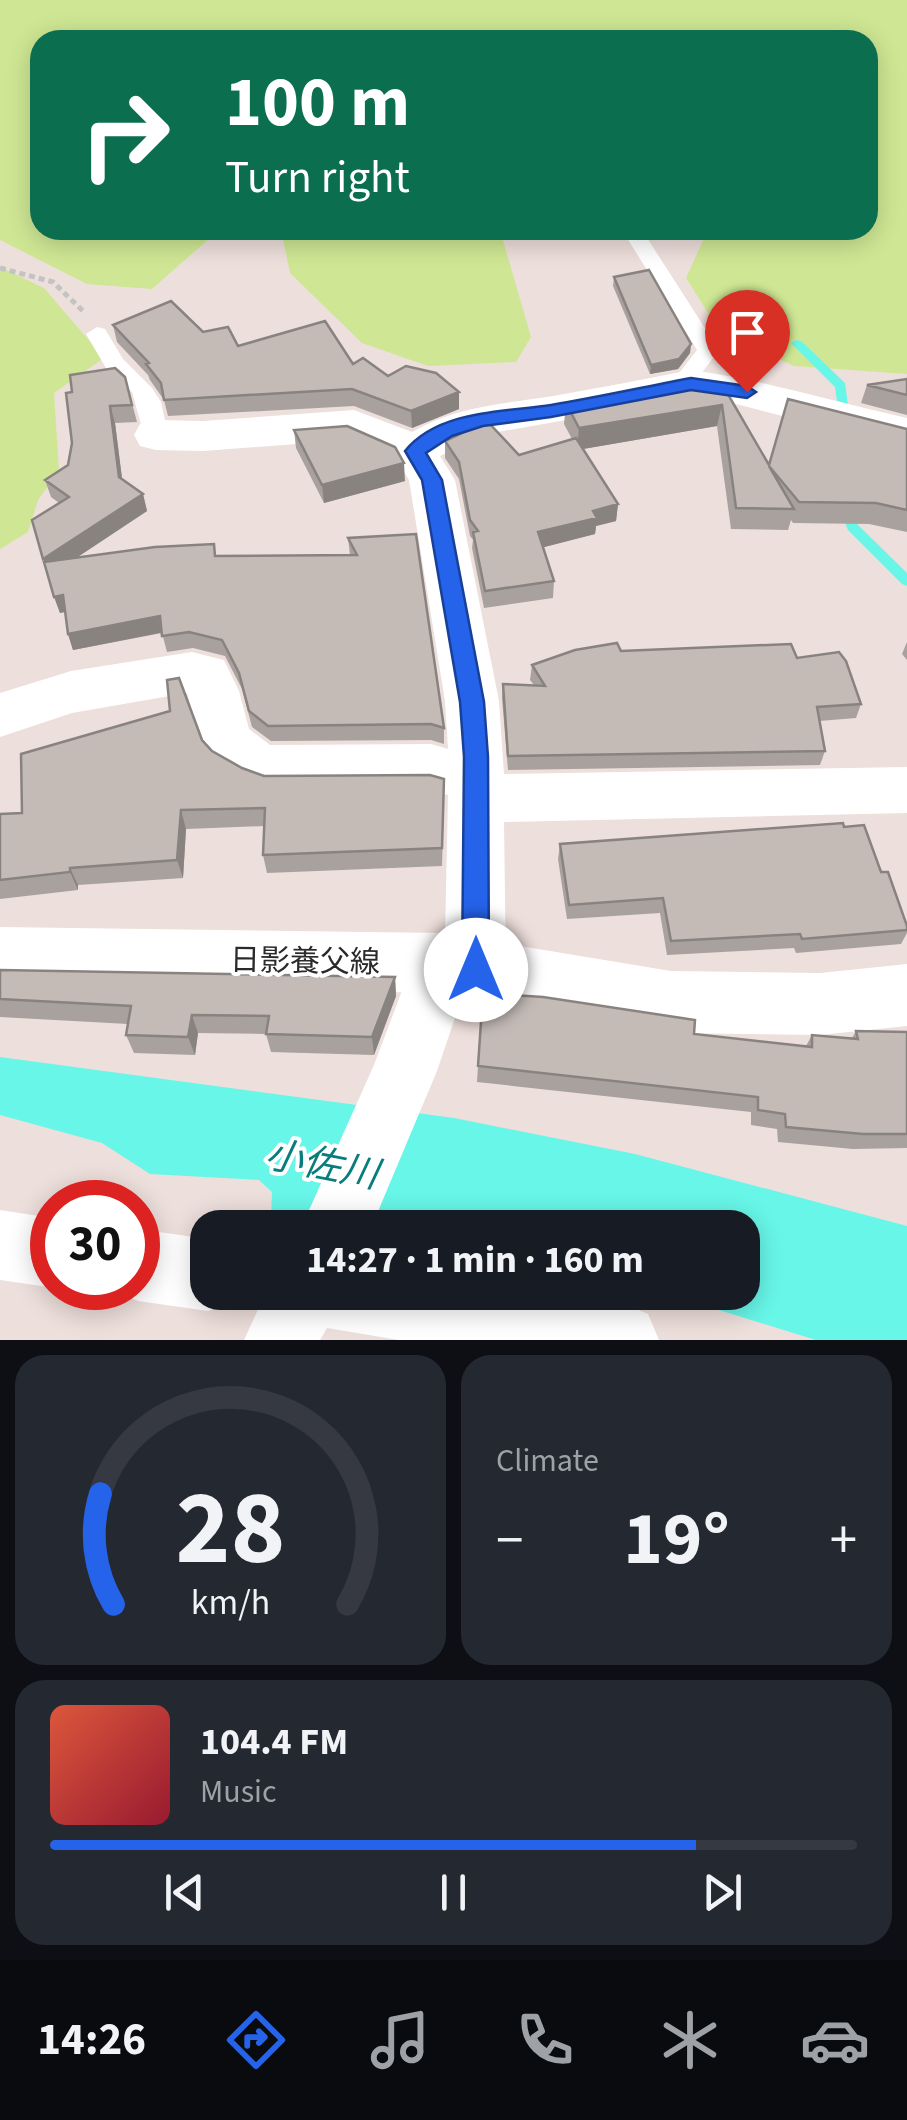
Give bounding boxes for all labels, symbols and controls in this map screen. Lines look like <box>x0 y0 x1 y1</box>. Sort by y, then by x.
text: 100 m <box>225 53 410 153</box>
icon: right <box>60 70 190 200</box>
text: Turn right <box>225 146 410 210</box>
pin <box>705 290 790 393</box>
icon: arrive <box>720 305 775 360</box>
position arrow <box>424 918 528 1022</box>
street label: 日影養父線 <box>230 939 380 984</box>
water label: 小佐川 <box>261 1128 387 1203</box>
speed limit sign: 30 <box>30 1180 160 1310</box>
text: 14:27 · 1 min · 160 m <box>306 1233 644 1287</box>
text: Climate <box>496 1438 599 1484</box>
text: 28 <box>176 1456 285 1604</box>
text: 19° <box>623 1486 730 1593</box>
text: − <box>496 1502 523 1580</box>
text: + <box>830 1502 857 1580</box>
text: km/h <box>191 1577 270 1628</box>
text: 104.4 FM <box>200 1715 348 1769</box>
text: Music <box>200 1769 277 1815</box>
icon: previous <box>157 1865 212 1920</box>
icon: pause <box>426 1865 481 1920</box>
icon: next <box>695 1865 750 1920</box>
icon: directions <box>221 2005 291 2075</box>
icon: music <box>365 2005 435 2075</box>
icon: phone <box>510 2005 580 2075</box>
icon: climate <box>655 2005 725 2075</box>
icon: car <box>800 2005 870 2075</box>
text: 14:26 <box>37 2008 146 2072</box>

